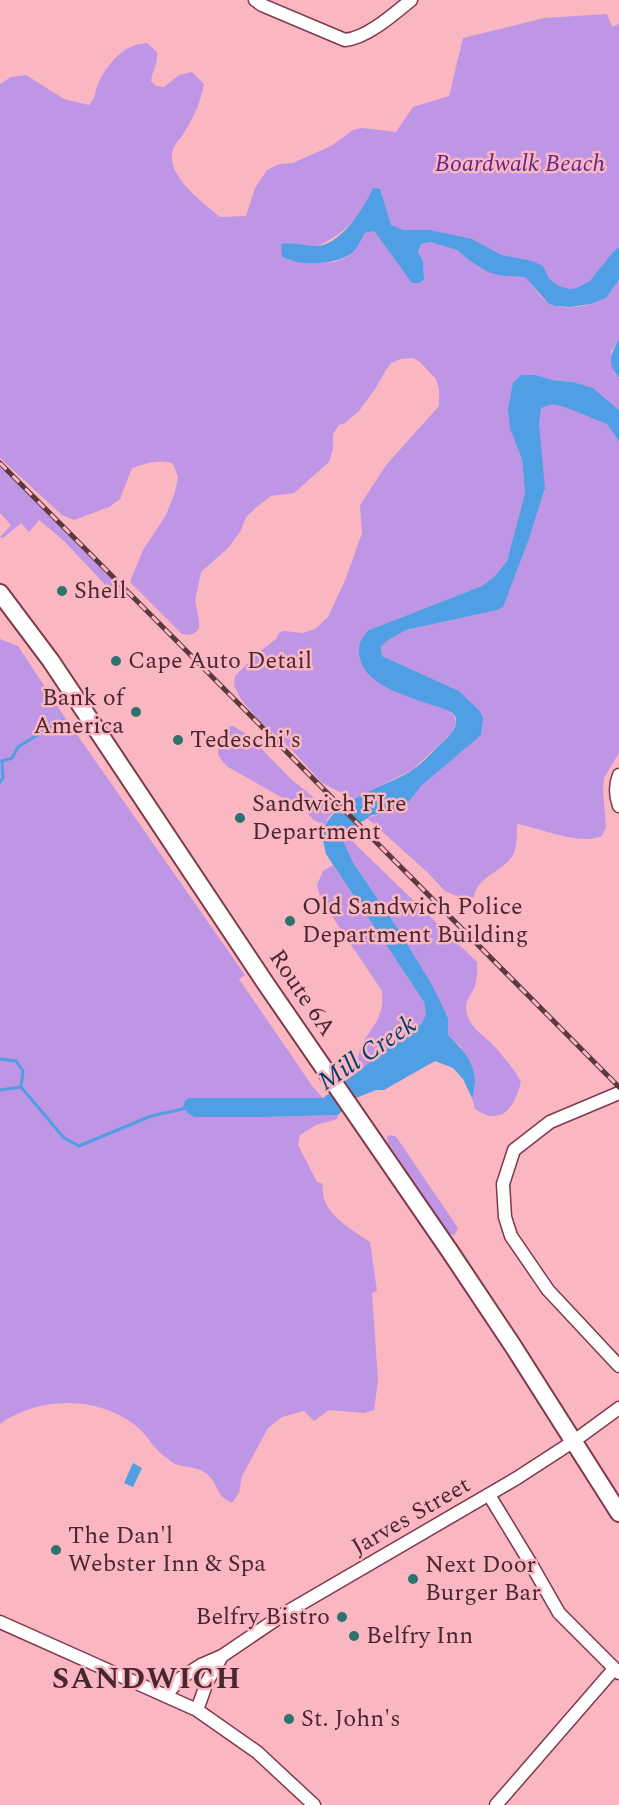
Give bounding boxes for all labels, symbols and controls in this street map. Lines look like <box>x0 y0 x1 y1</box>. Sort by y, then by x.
park label: Boardwalk Beach <box>435 146 605 182</box>
place label: Shell <box>74 573 126 609</box>
marker: Shell <box>55 584 69 598</box>
place label: Cape Auto Detail <box>128 643 312 679</box>
marker: Cape Auto Detail <box>109 654 123 668</box>
place label: Bank of America <box>33 680 126 744</box>
marker: Bank of America <box>129 705 143 719</box>
place label: Tedeschi's <box>190 722 301 758</box>
marker: Tedeschi's <box>171 733 185 747</box>
place label: Sandwich FIre Department <box>252 786 407 850</box>
marker: Sandwich FIre Department <box>233 811 247 825</box>
place label: Old Sandwich Police Department Building <box>302 889 528 953</box>
marker: Old Sandwich Police Department Building <box>283 914 297 928</box>
street label: Route 6A <box>260 942 344 1044</box>
water label: Mill Creek <box>309 1005 425 1101</box>
street label: Jarves Street <box>345 1467 477 1565</box>
place label: The Dan'l Webster Inn & Spa <box>68 1518 266 1582</box>
marker: The Dan'l Webster Inn & Spa <box>49 1543 63 1557</box>
place label: Next Door Burger Bar <box>425 1547 541 1611</box>
marker: Next Door Burger Bar <box>406 1572 420 1586</box>
place label: Belfry Bistro <box>195 1599 330 1635</box>
marker: Belfry Bistro <box>335 1610 349 1624</box>
place label: Belfry Inn <box>366 1618 473 1654</box>
marker: Belfry Inn <box>347 1629 361 1643</box>
district label: SANDWICH <box>52 1656 242 1702</box>
place label: St. John's <box>301 1701 401 1737</box>
marker: St. John's <box>282 1712 296 1726</box>

